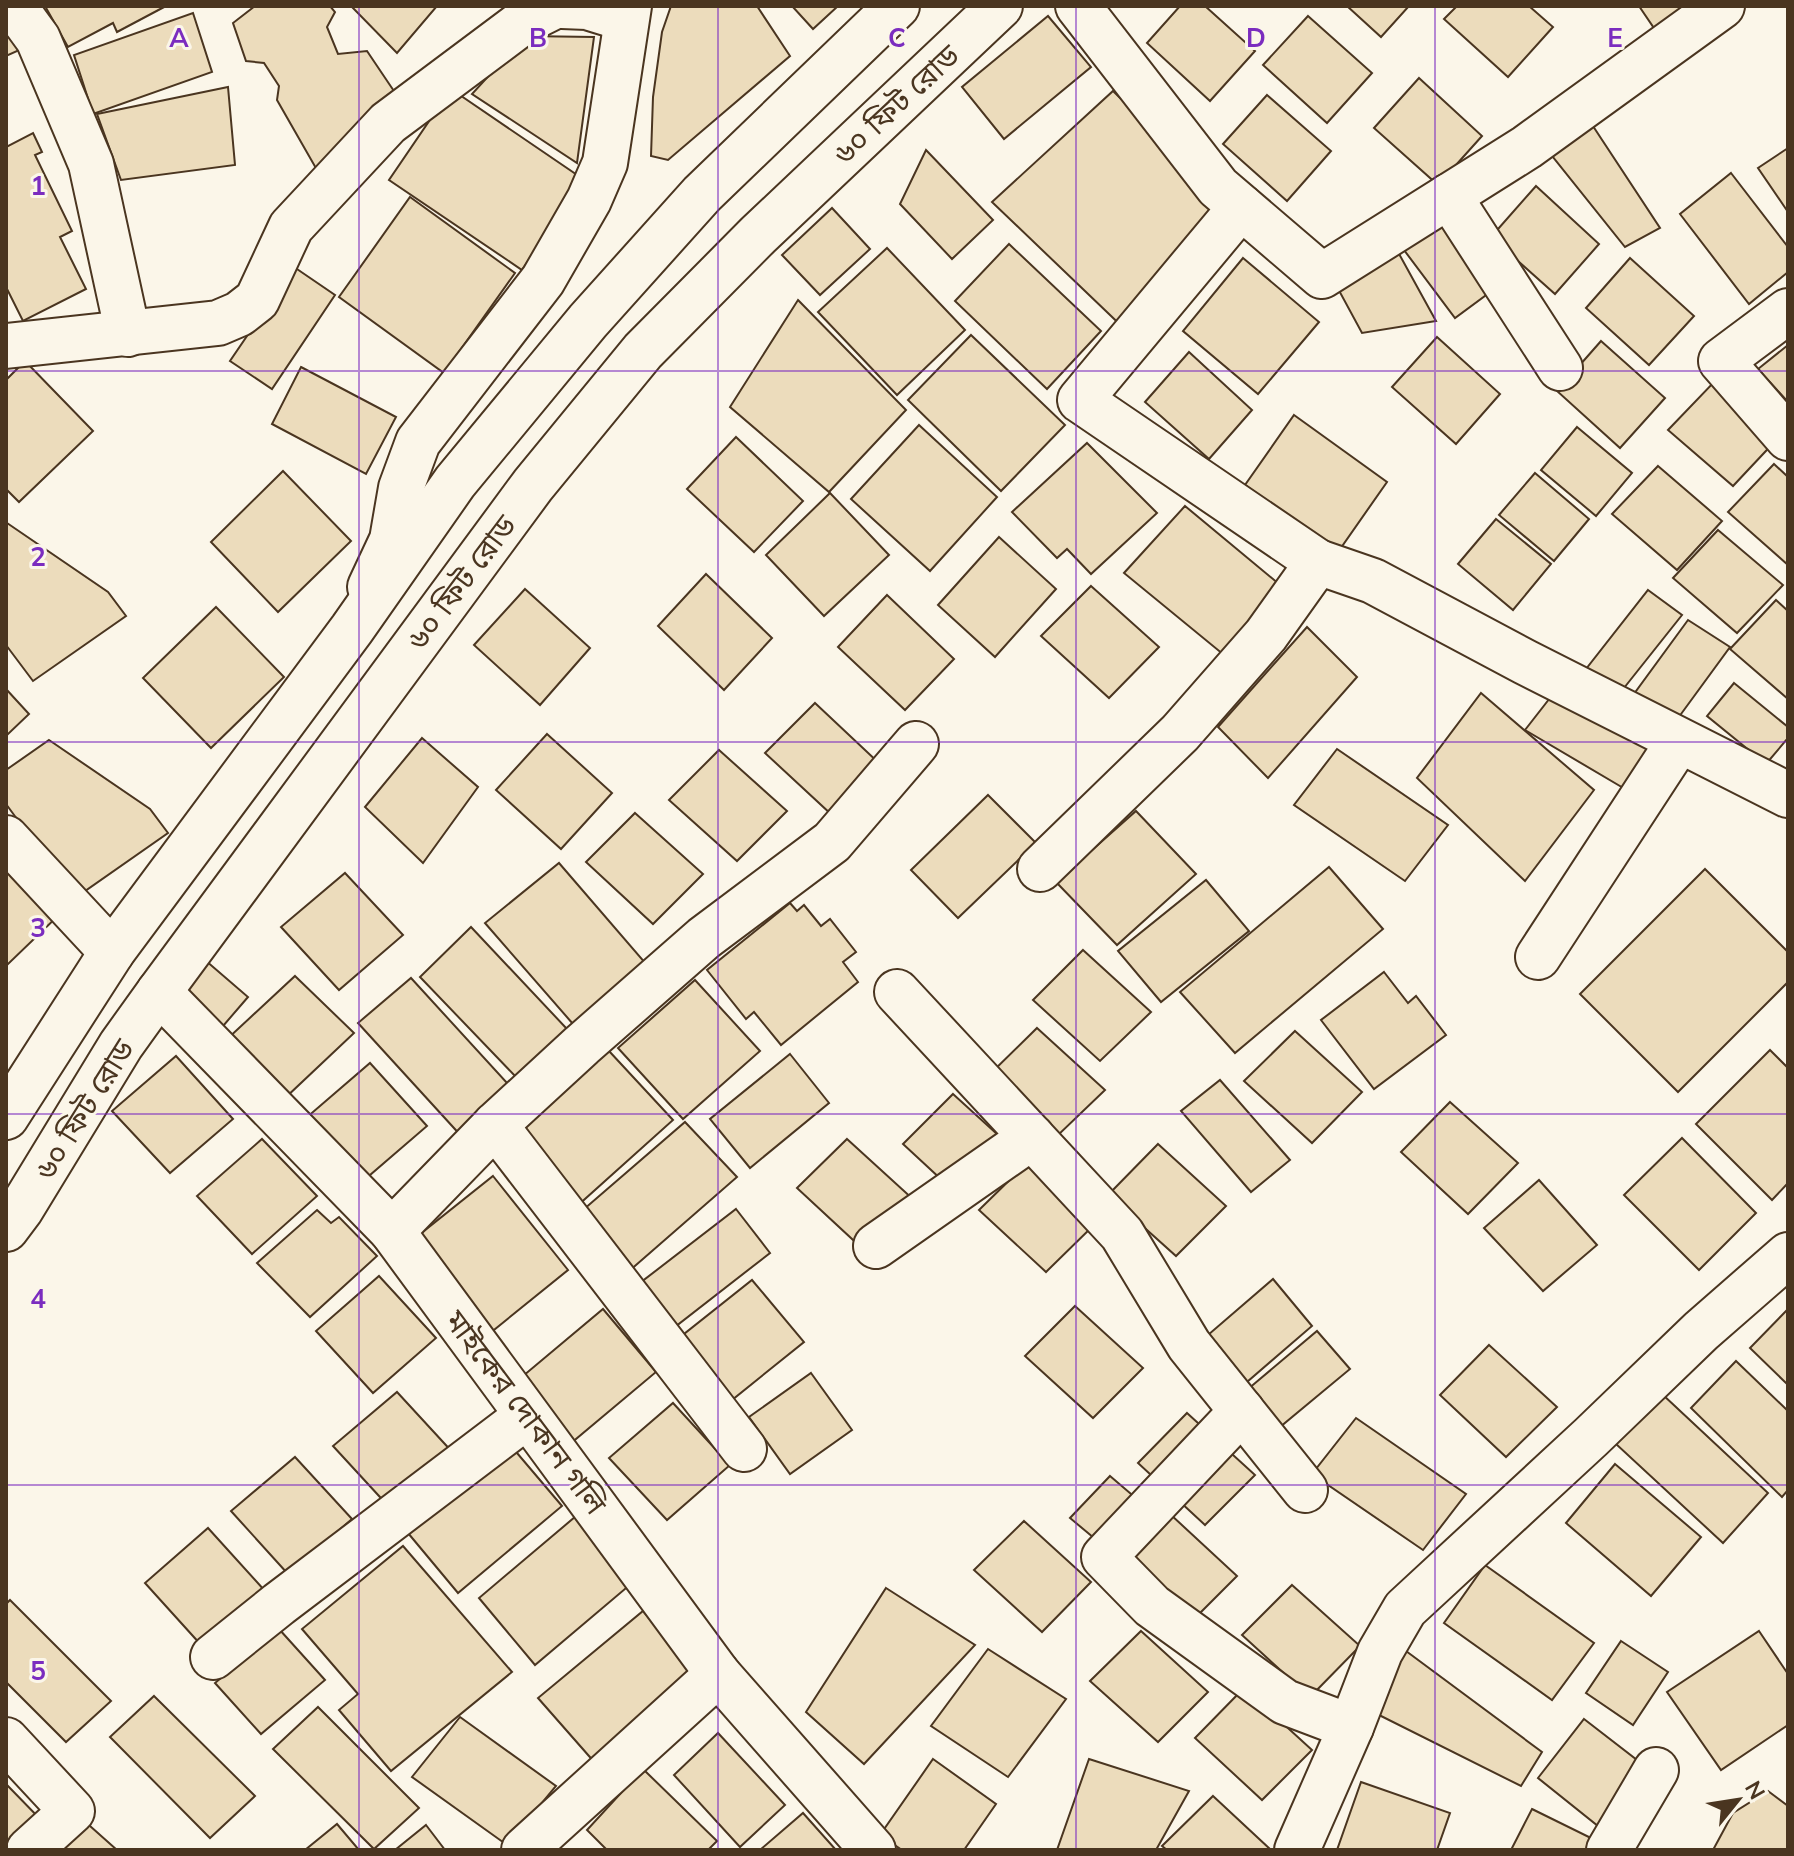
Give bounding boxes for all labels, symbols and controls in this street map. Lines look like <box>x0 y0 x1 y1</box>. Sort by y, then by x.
text: A <box>169 21 189 54</box>
text: B <box>529 21 547 54</box>
text: C <box>888 21 906 54</box>
text: D <box>1246 21 1266 54</box>
text: E <box>1607 21 1623 54</box>
street label: ৬০ ফিট রোড <box>825 36 967 172</box>
text: 1 <box>30 169 46 202</box>
street label: ৬০ ফিট রোড <box>398 507 524 657</box>
text: 2 <box>30 540 46 573</box>
text: 3 <box>30 911 46 944</box>
street label: ৬০ ফিট রোড <box>26 1031 142 1186</box>
text: 4 <box>30 1282 46 1315</box>
street label: মাইকের দোকান গলি <box>436 1302 616 1522</box>
text: 5 <box>30 1654 46 1687</box>
north arrow <box>1698 1760 1778 1840</box>
text: N <box>1739 1776 1772 1804</box>

